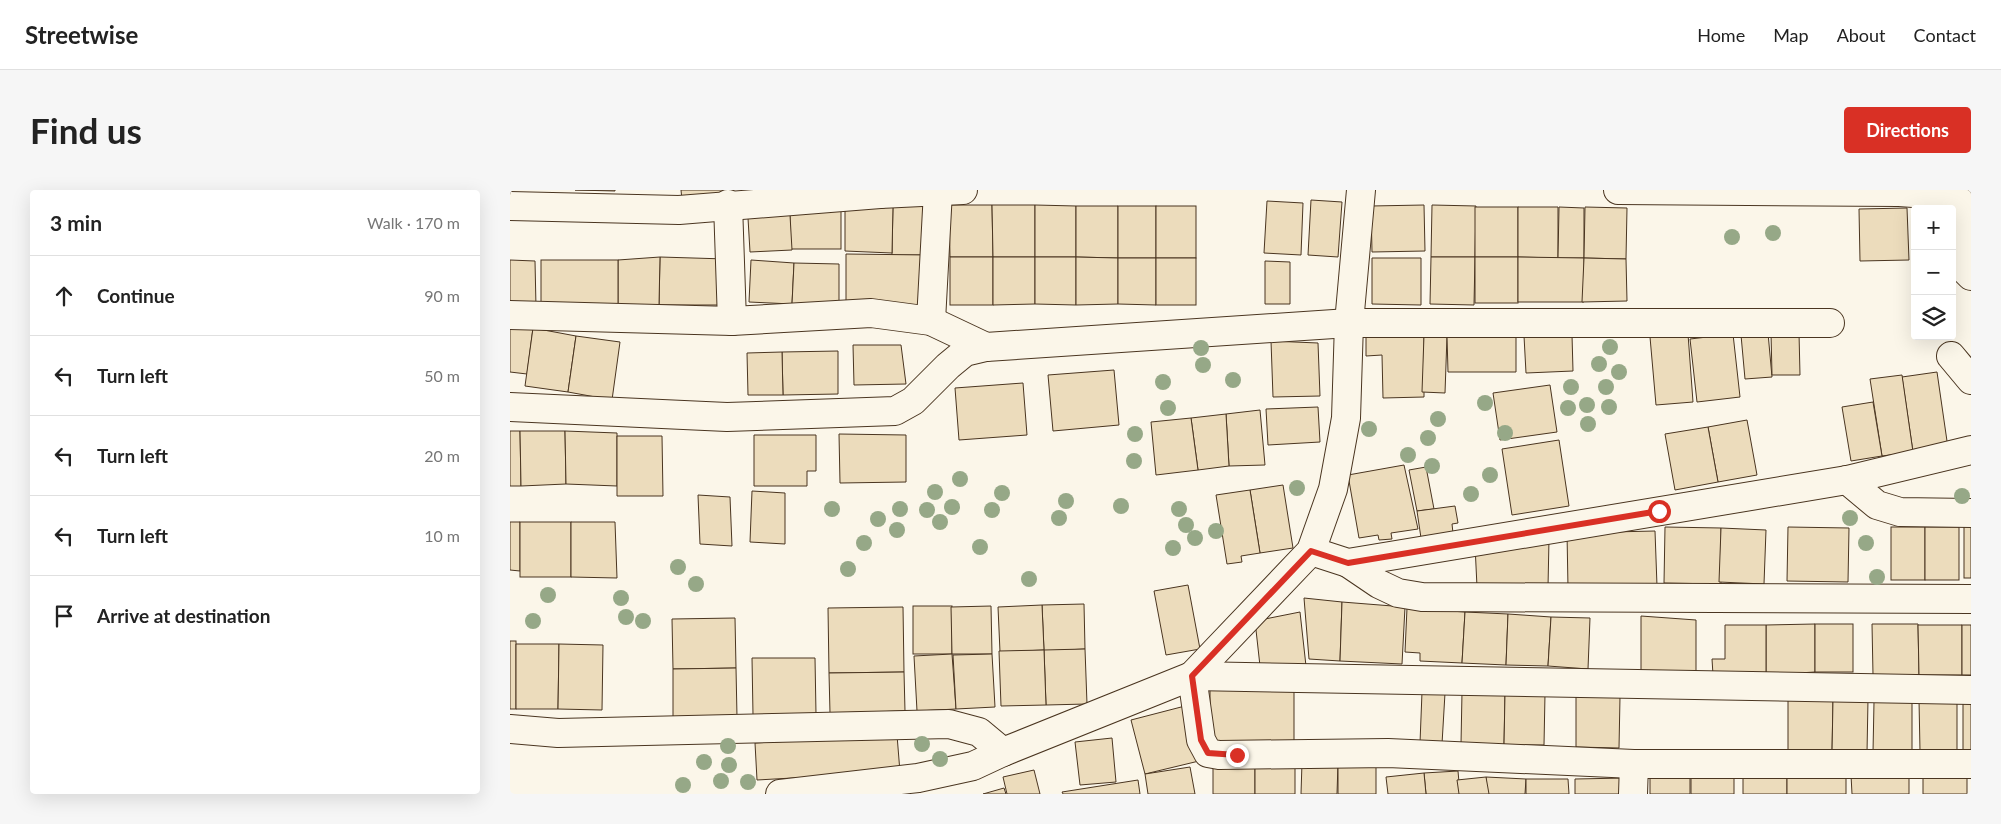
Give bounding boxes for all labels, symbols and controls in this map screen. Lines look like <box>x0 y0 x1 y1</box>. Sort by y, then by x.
text: Streetwise <box>25 20 138 49</box>
text: Home <box>1697 24 1745 46</box>
text: Map <box>1773 24 1809 46</box>
text: About <box>1837 24 1886 46</box>
text: Contact <box>1914 24 1976 46</box>
button: Directions <box>1844 107 1971 153</box>
text: Find us <box>30 109 142 151</box>
map controls <box>1911 205 1956 340</box>
button: + <box>1911 205 1956 250</box>
text: 3 min <box>50 210 102 235</box>
text: Walk · 170 m <box>367 213 460 232</box>
button: − <box>1911 250 1956 295</box>
icon: ahead <box>50 282 78 310</box>
text: Continue <box>97 284 175 307</box>
text: 90 m <box>424 286 460 305</box>
button: layers <box>1911 295 1956 340</box>
icon: left <box>50 362 78 390</box>
text: Turn left <box>97 364 168 387</box>
text: 50 m <box>424 366 460 385</box>
icon: left <box>50 442 78 470</box>
text: Turn left <box>97 444 168 467</box>
text: 20 m <box>424 446 460 465</box>
route start <box>1648 500 1671 523</box>
icon: left <box>50 522 78 550</box>
text: Turn left <box>97 524 168 547</box>
text: 10 m <box>424 526 460 545</box>
icon: arrive <box>50 602 78 630</box>
text: Arrive at destination <box>97 604 270 627</box>
route end <box>1226 744 1249 767</box>

